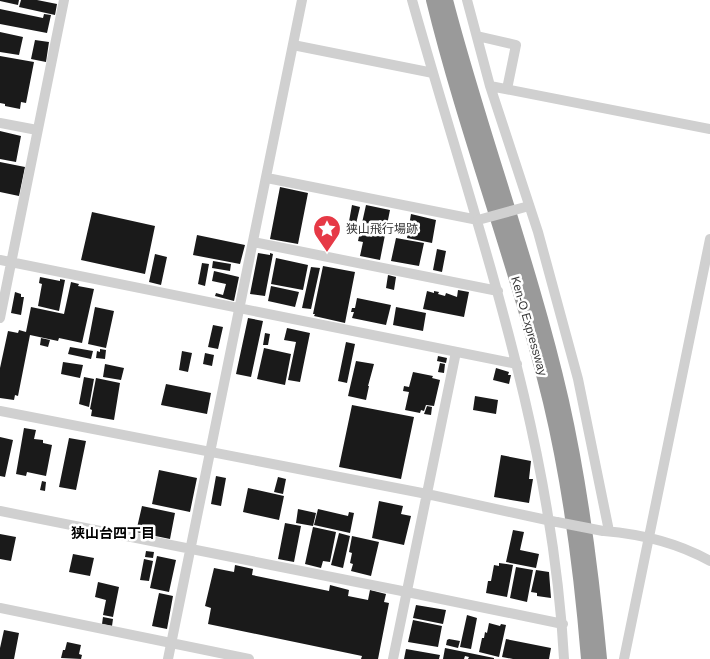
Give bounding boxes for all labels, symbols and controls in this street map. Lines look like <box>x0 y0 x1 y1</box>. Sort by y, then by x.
place icon: 狭山飛行場跡 <box>312 214 342 253</box>
place label: 狭山飛行場跡 <box>346 222 418 236</box>
street label: Ken-O Expressway <box>508 275 550 377</box>
district label: 狭山台四丁目 <box>71 525 155 541</box>

